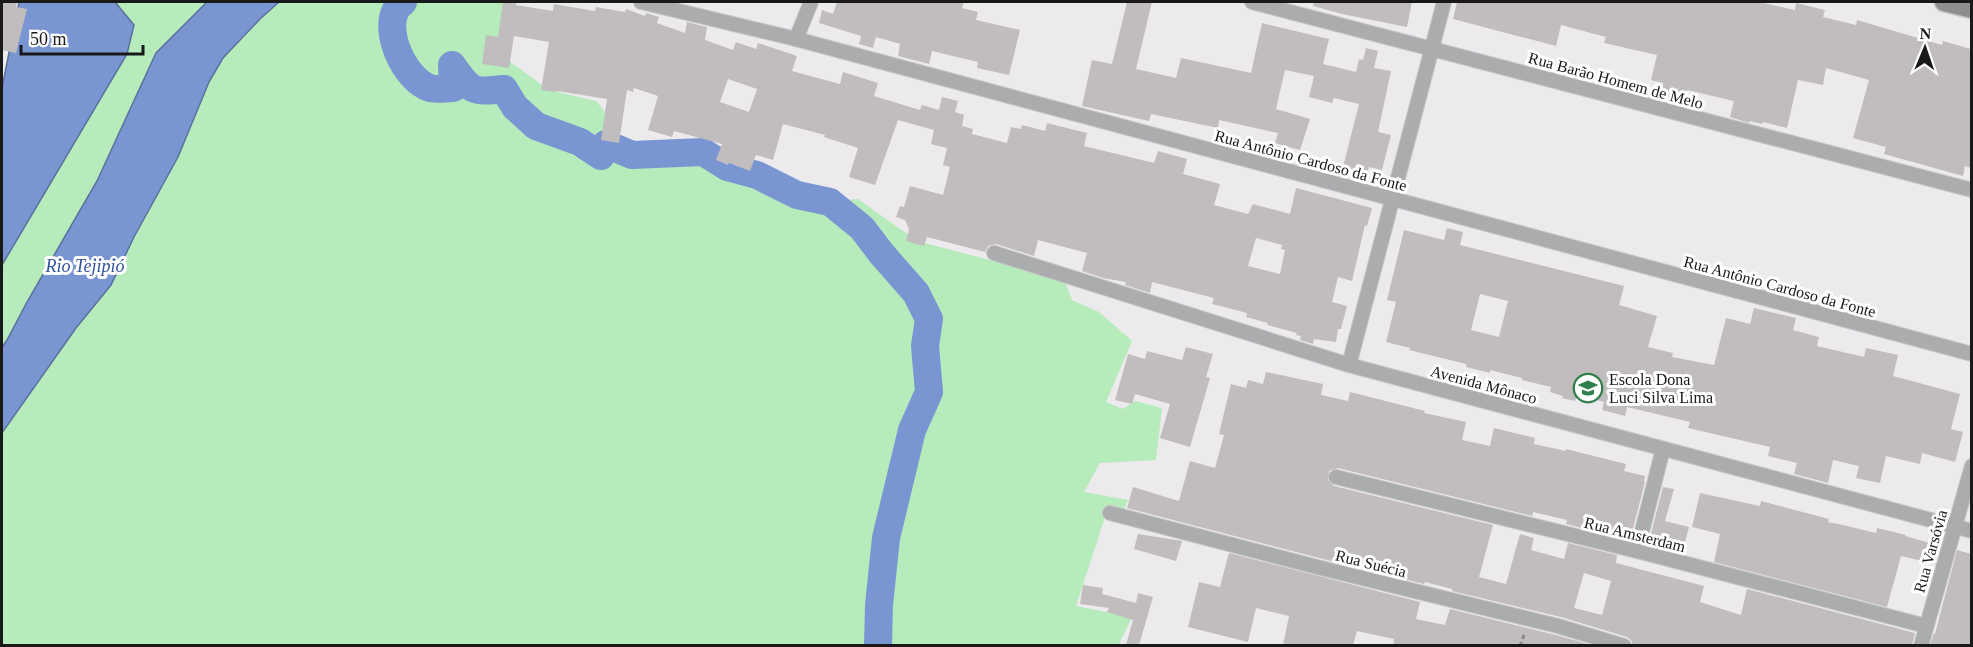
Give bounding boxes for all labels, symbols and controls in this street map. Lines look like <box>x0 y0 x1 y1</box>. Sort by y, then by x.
scale bar <box>21 18 142 56</box>
north arrow <box>1895 18 1955 78</box>
text: N <box>1919 25 1932 42</box>
text: 50 m <box>30 29 67 49</box>
street label: Rua Barão Homem de Melo <box>1527 49 1705 112</box>
street label: Rua Antônio Cardoso da Fonte <box>1213 127 1409 194</box>
street label: Rua Antônio Cardoso da Fonte <box>1682 253 1878 320</box>
water label: Rio Tejipió <box>45 256 124 276</box>
street label: Avenida Mônaco <box>1429 362 1539 407</box>
place label: Escola Dona Luci Silva Lima <box>1609 371 1713 406</box>
school or university icon: Escola Dona Luci Silva Lima <box>1572 372 1604 404</box>
street label: Rua Varsóvia <box>1911 508 1950 595</box>
street label: Rua Amsterdam <box>1583 514 1688 555</box>
street label: Rua Suécia <box>1334 546 1408 580</box>

